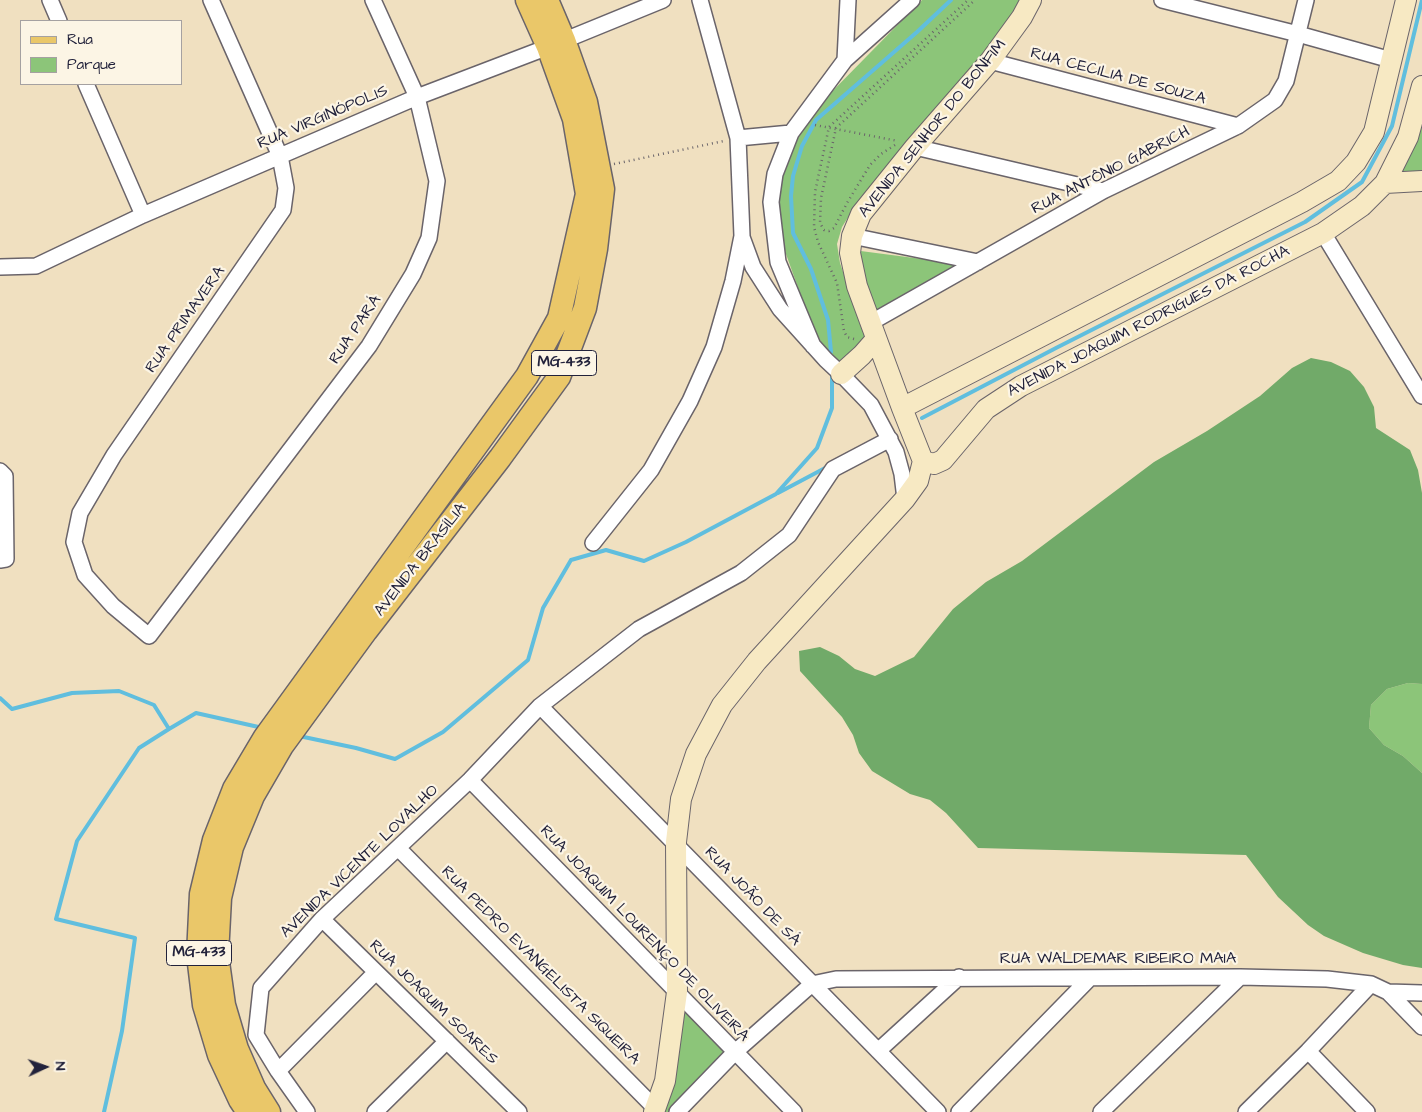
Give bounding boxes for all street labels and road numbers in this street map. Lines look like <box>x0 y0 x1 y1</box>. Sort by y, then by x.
street label: AVENIDA SENHOR DO BONFIM <box>855 36 1011 222</box>
street label: RUA CECILIA DE SOUZA <box>1028 44 1208 110</box>
street label: RUA VIRGINÓPOLIS <box>255 82 391 154</box>
street label: RUA ANTÔNIO GABRICH <box>1029 123 1193 219</box>
street label: AVENIDA JOAQUIM RODRIGUES DA ROCHA <box>1005 242 1293 402</box>
street label: RUA PRIMAVERA <box>142 263 230 377</box>
street label: RUA PARÁ <box>326 292 386 368</box>
road number: MG-433 <box>532 350 596 376</box>
street label: AVENIDA BRASÍLIA <box>371 499 471 621</box>
street label: AVENIDA VICENTE LOVALHO <box>277 781 443 943</box>
street label: RUA JOAQUIM LOURENÇO DE OLIVEIRA <box>535 822 753 1046</box>
street label: RUA JOÃO DE SÁ <box>700 843 804 951</box>
street label: RUA PEDRO EVANGELISTA SIQUEIRA <box>437 863 643 1069</box>
street label: RUA JOAQUIM SOARES <box>365 937 501 1069</box>
road number: MG-433 <box>166 940 232 966</box>
street label: RUA WALDEMAR RIBEIRO MAIA <box>1000 950 1236 970</box>

